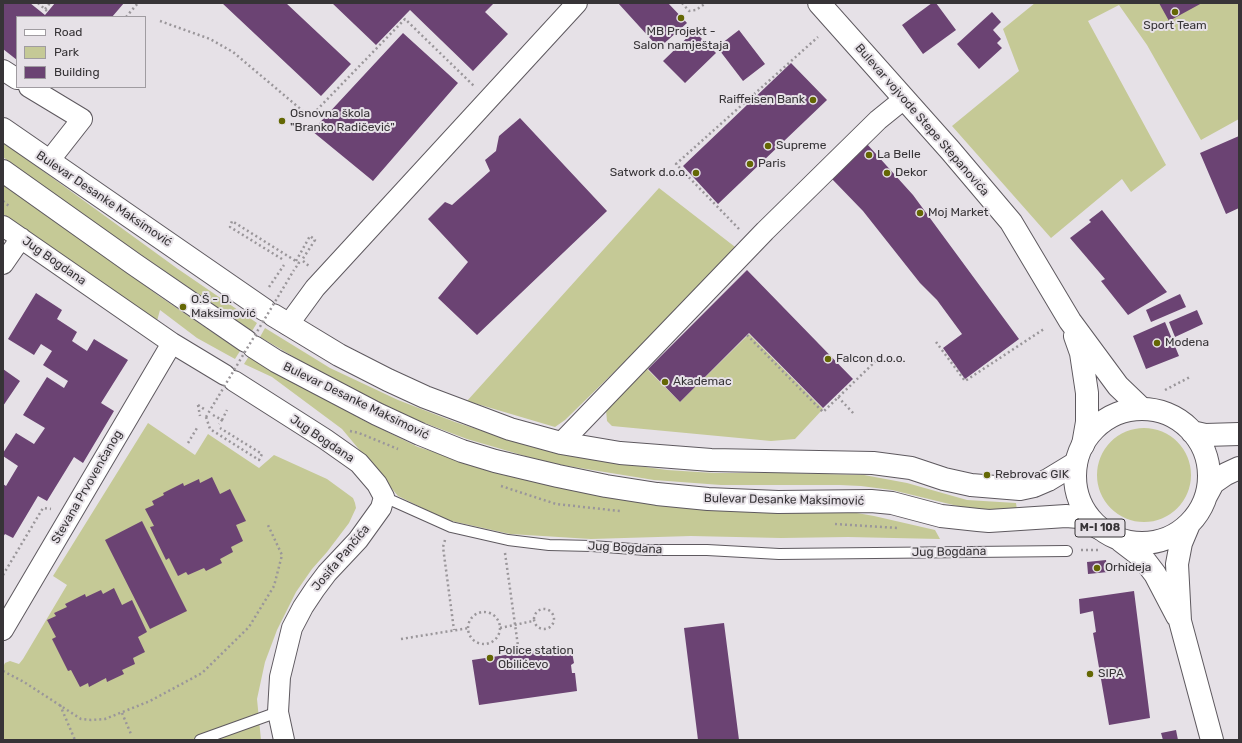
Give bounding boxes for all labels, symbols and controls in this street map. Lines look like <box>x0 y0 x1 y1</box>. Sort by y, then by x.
marker: Sport Team <box>1170 7 1180 17</box>
marker: MB Projekt - Salon namještaja <box>676 13 686 23</box>
legend <box>16 16 146 88</box>
place label: Sport Team <box>1143 19 1207 33</box>
text: Road <box>54 25 82 39</box>
place label: MB Projekt - Salon namještaja <box>633 25 729 53</box>
street label: Bulevar vojvode Stepe Stepanovića <box>852 41 992 199</box>
text: Park <box>54 45 79 59</box>
text: Building <box>54 65 100 79</box>
place label: Raiffeisen Bank <box>719 93 805 107</box>
marker: Raiffeisen Bank <box>808 95 818 105</box>
place label: Osnovna škola "Branko Radičević" <box>290 107 395 135</box>
marker: Osnovna škola "Branko Radičević" <box>277 116 287 126</box>
place label: Supreme <box>776 139 826 153</box>
marker: Supreme <box>763 141 773 151</box>
street label: Bulevar Desanke Maksimović <box>33 148 175 250</box>
place label: La Belle <box>877 148 921 162</box>
marker: La Belle <box>864 150 874 160</box>
place label: Paris <box>758 157 786 171</box>
marker: Paris <box>745 159 755 169</box>
place label: Satwork d.o.o. <box>610 166 688 180</box>
place label: Dekor <box>895 166 927 180</box>
marker: Satwork d.o.o. <box>691 168 701 178</box>
marker: Dekor <box>882 168 892 178</box>
place label: Moj Market <box>928 206 988 220</box>
marker: Moj Market <box>915 208 925 218</box>
street label: Jug Bogdana <box>19 234 89 288</box>
place label: O.Š - D. Maksimović <box>191 293 256 321</box>
marker: O.Š - D. Maksimović <box>178 302 188 312</box>
place label: Modena <box>1165 336 1209 350</box>
marker: Modena <box>1152 338 1162 348</box>
place label: Falcon d.o.o. <box>836 352 905 366</box>
marker: Falcon d.o.o. <box>823 354 833 364</box>
street label: Bulevar Desanke Maksimović <box>281 359 431 443</box>
place label: Akademac <box>673 375 732 389</box>
marker: Akademac <box>660 377 670 387</box>
street label: Jug Bogdana <box>287 412 357 466</box>
street label: Stevana Prvovenčanog <box>49 428 125 546</box>
place label: Rebrovac GIK <box>995 468 1069 482</box>
marker: Rebrovac GIK <box>982 470 992 480</box>
street label: Bulevar Desanke Maksimović <box>704 491 864 509</box>
road number: M-I 108 <box>1075 519 1125 537</box>
street label: Josifa Pančića <box>309 522 373 594</box>
street label: Jug Bogdana <box>587 539 663 557</box>
street label: Jug Bogdana <box>912 544 986 560</box>
place label: Orhideja <box>1105 561 1151 575</box>
marker: Orhideja <box>1092 563 1102 573</box>
place label: Police station Obilićevo <box>498 644 574 672</box>
marker: Police station Obilićevo <box>485 653 495 663</box>
place label: SIPA <box>1098 667 1124 681</box>
marker: SIPA <box>1085 669 1095 679</box>

